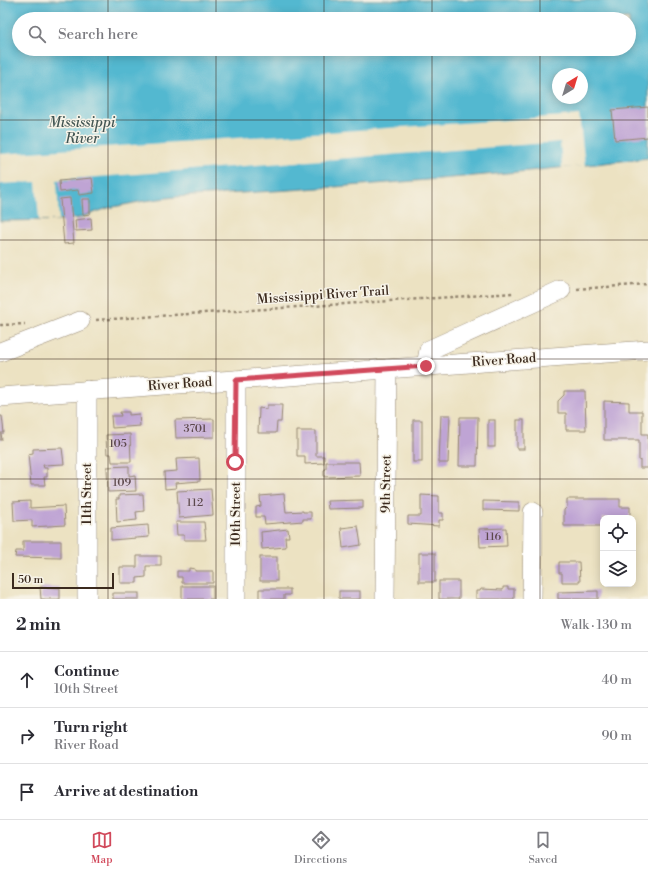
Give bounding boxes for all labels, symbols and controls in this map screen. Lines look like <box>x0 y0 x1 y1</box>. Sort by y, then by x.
search box <box>12 12 636 56</box>
icon: search <box>26 23 48 45</box>
text: Search here <box>58 25 138 44</box>
north arrow <box>552 68 588 104</box>
water label: Mississippi River <box>49 114 116 148</box>
street label: Mississippi River Trail <box>256 282 390 308</box>
street label: River Road <box>471 350 537 370</box>
route end <box>417 357 435 375</box>
street label: River Road <box>147 374 213 394</box>
house number: 3701 <box>184 422 207 436</box>
house number: 105 <box>109 437 127 451</box>
route start <box>226 453 244 471</box>
street label: 9th Street <box>377 454 395 513</box>
street label: 11th Street <box>79 463 95 525</box>
house number: 109 <box>113 476 132 490</box>
street label: 10th Street <box>228 481 244 546</box>
house number: 112 <box>187 496 203 510</box>
map controls <box>600 515 636 587</box>
button: locate <box>600 515 636 551</box>
house number: 116 <box>485 530 501 544</box>
button: layers <box>600 551 636 587</box>
scale bar <box>12 571 114 590</box>
text: 50 m <box>18 573 43 587</box>
text: 2 min <box>16 614 61 636</box>
text: Walk · 130 m <box>561 617 632 633</box>
text: Continue <box>54 662 119 681</box>
icon: ahead <box>16 669 38 691</box>
text: 40 m <box>602 672 632 688</box>
text: 10th Street <box>54 681 118 697</box>
text: Turn right <box>54 718 128 737</box>
icon: right <box>16 725 38 747</box>
text: 90 m <box>601 728 632 744</box>
text: River Road <box>54 737 119 753</box>
icon: arrive <box>16 781 38 803</box>
text: Arrive at destination <box>54 782 198 801</box>
tab: Map <box>91 829 113 867</box>
tab: Directions <box>294 829 347 867</box>
tab: Saved <box>528 829 557 867</box>

